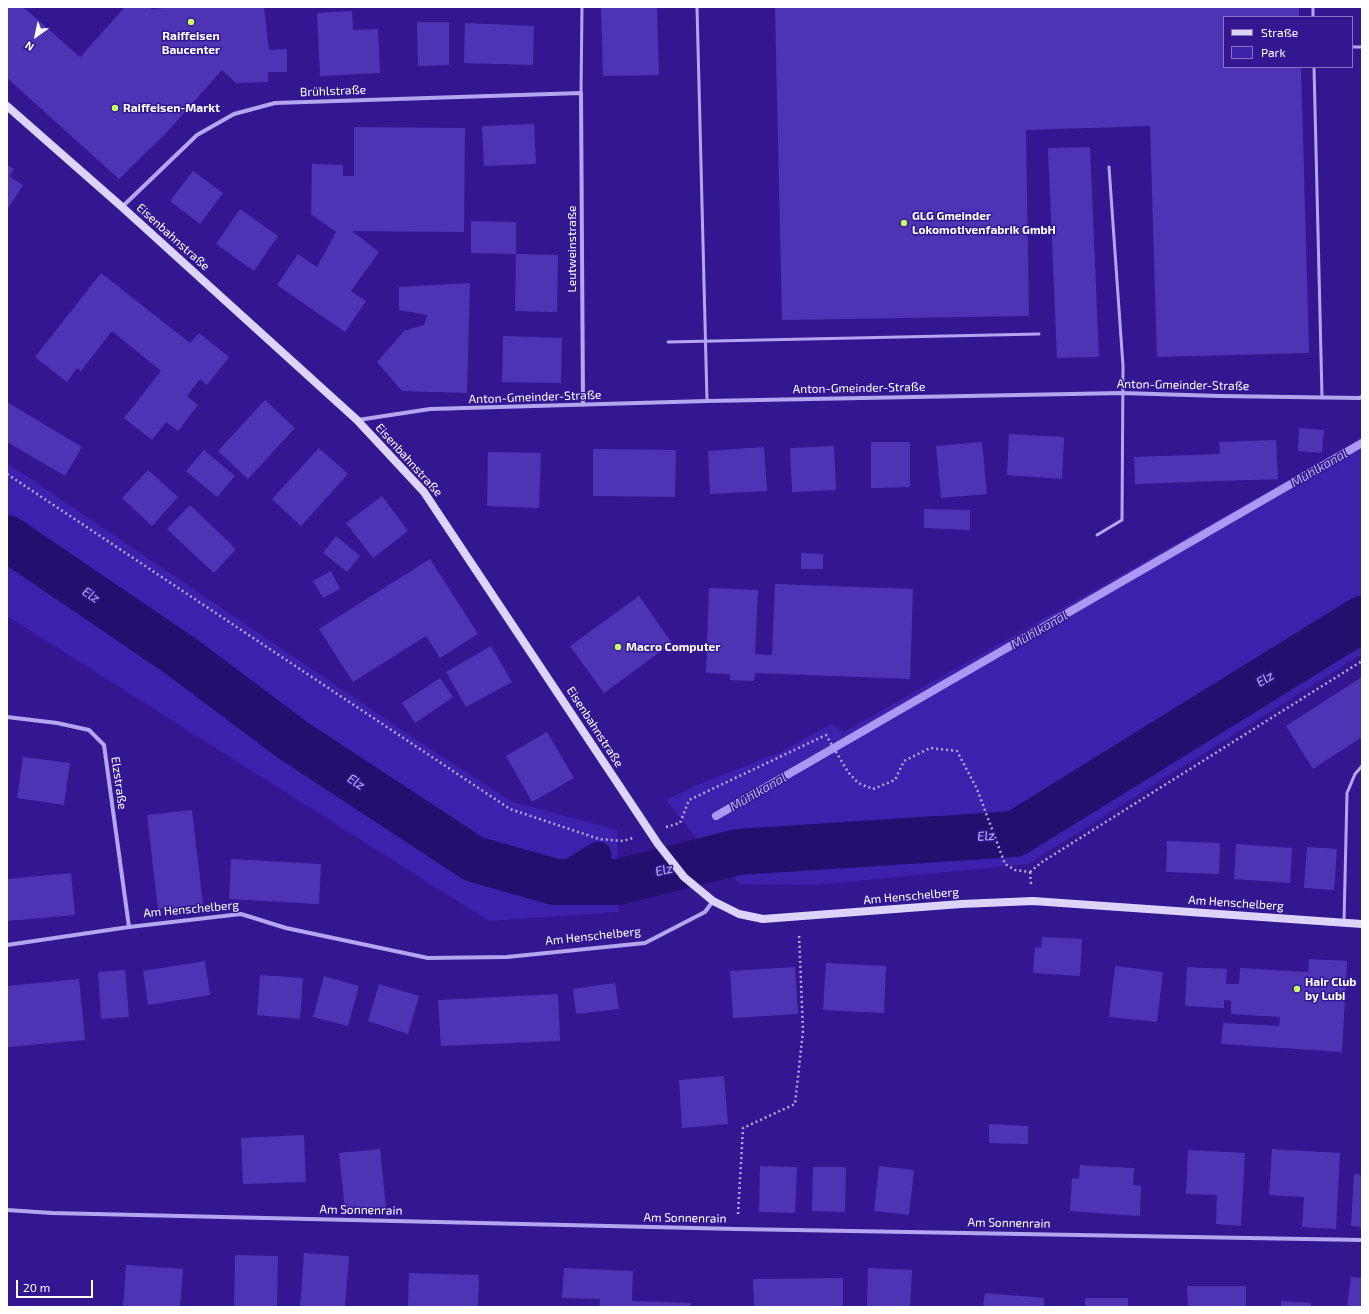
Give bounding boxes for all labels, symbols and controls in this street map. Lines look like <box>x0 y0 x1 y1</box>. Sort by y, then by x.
north arrow <box>16 16 56 56</box>
legend <box>1223 16 1353 68</box>
marker: Raiffeisen Baucenter <box>186 17 196 27</box>
text: Straße <box>1261 25 1298 39</box>
place label: Raiffeisen Baucenter <box>162 29 220 57</box>
text: N <box>22 39 36 54</box>
text: Park <box>1261 45 1286 59</box>
street label: Brühlstraße <box>300 83 366 99</box>
place label: Raiffeisen-Markt <box>123 101 220 115</box>
marker: Raiffeisen-Markt <box>110 103 120 113</box>
street label: Eisenbahnstraße <box>134 200 212 274</box>
street label: Leutweinstraße <box>565 206 579 292</box>
place label: GLG Gmeinder Lokomotivenfabrik GmbH <box>912 209 1056 237</box>
marker: GLG Gmeinder Lokomotivenfabrik GmbH <box>899 218 909 228</box>
street label: Anton-Gmeinder-Straße <box>1117 377 1249 393</box>
street label: Anton-Gmeinder-Straße <box>793 380 925 396</box>
street label: Anton-Gmeinder-Straße <box>468 387 602 407</box>
street label: Eisenbahnstraße <box>372 421 446 499</box>
water label: Mühlkanal <box>1288 445 1350 491</box>
water label: Elz <box>79 584 103 606</box>
water label: Mühlkanal <box>1008 607 1070 653</box>
place label: Macro Computer <box>626 640 720 654</box>
marker: Macro Computer <box>613 642 623 652</box>
water label: Elz <box>1253 668 1277 690</box>
street label: Eisenbahnstraße <box>564 684 626 770</box>
street label: Elzstraße <box>108 756 130 810</box>
water label: Mühlkanal <box>727 769 789 815</box>
water label: Elz <box>344 771 368 793</box>
water label: Elz <box>977 828 995 844</box>
water label: Elz <box>654 860 674 880</box>
street label: Am Henschelberg <box>863 885 959 907</box>
street label: Am Henschelberg <box>1188 892 1284 914</box>
street label: Am Henschelberg <box>143 898 239 920</box>
street label: Am Henschelberg <box>545 924 641 948</box>
place label: Hair Club by Lubi <box>1305 975 1356 1003</box>
marker: Hair Club by Lubi <box>1292 984 1302 994</box>
street label: Am Sonnenrain <box>319 1202 403 1218</box>
street label: Am Sonnenrain <box>643 1210 727 1226</box>
street label: Am Sonnenrain <box>967 1215 1051 1231</box>
scale bar <box>18 1272 95 1298</box>
text: 20 m <box>23 1280 50 1294</box>

